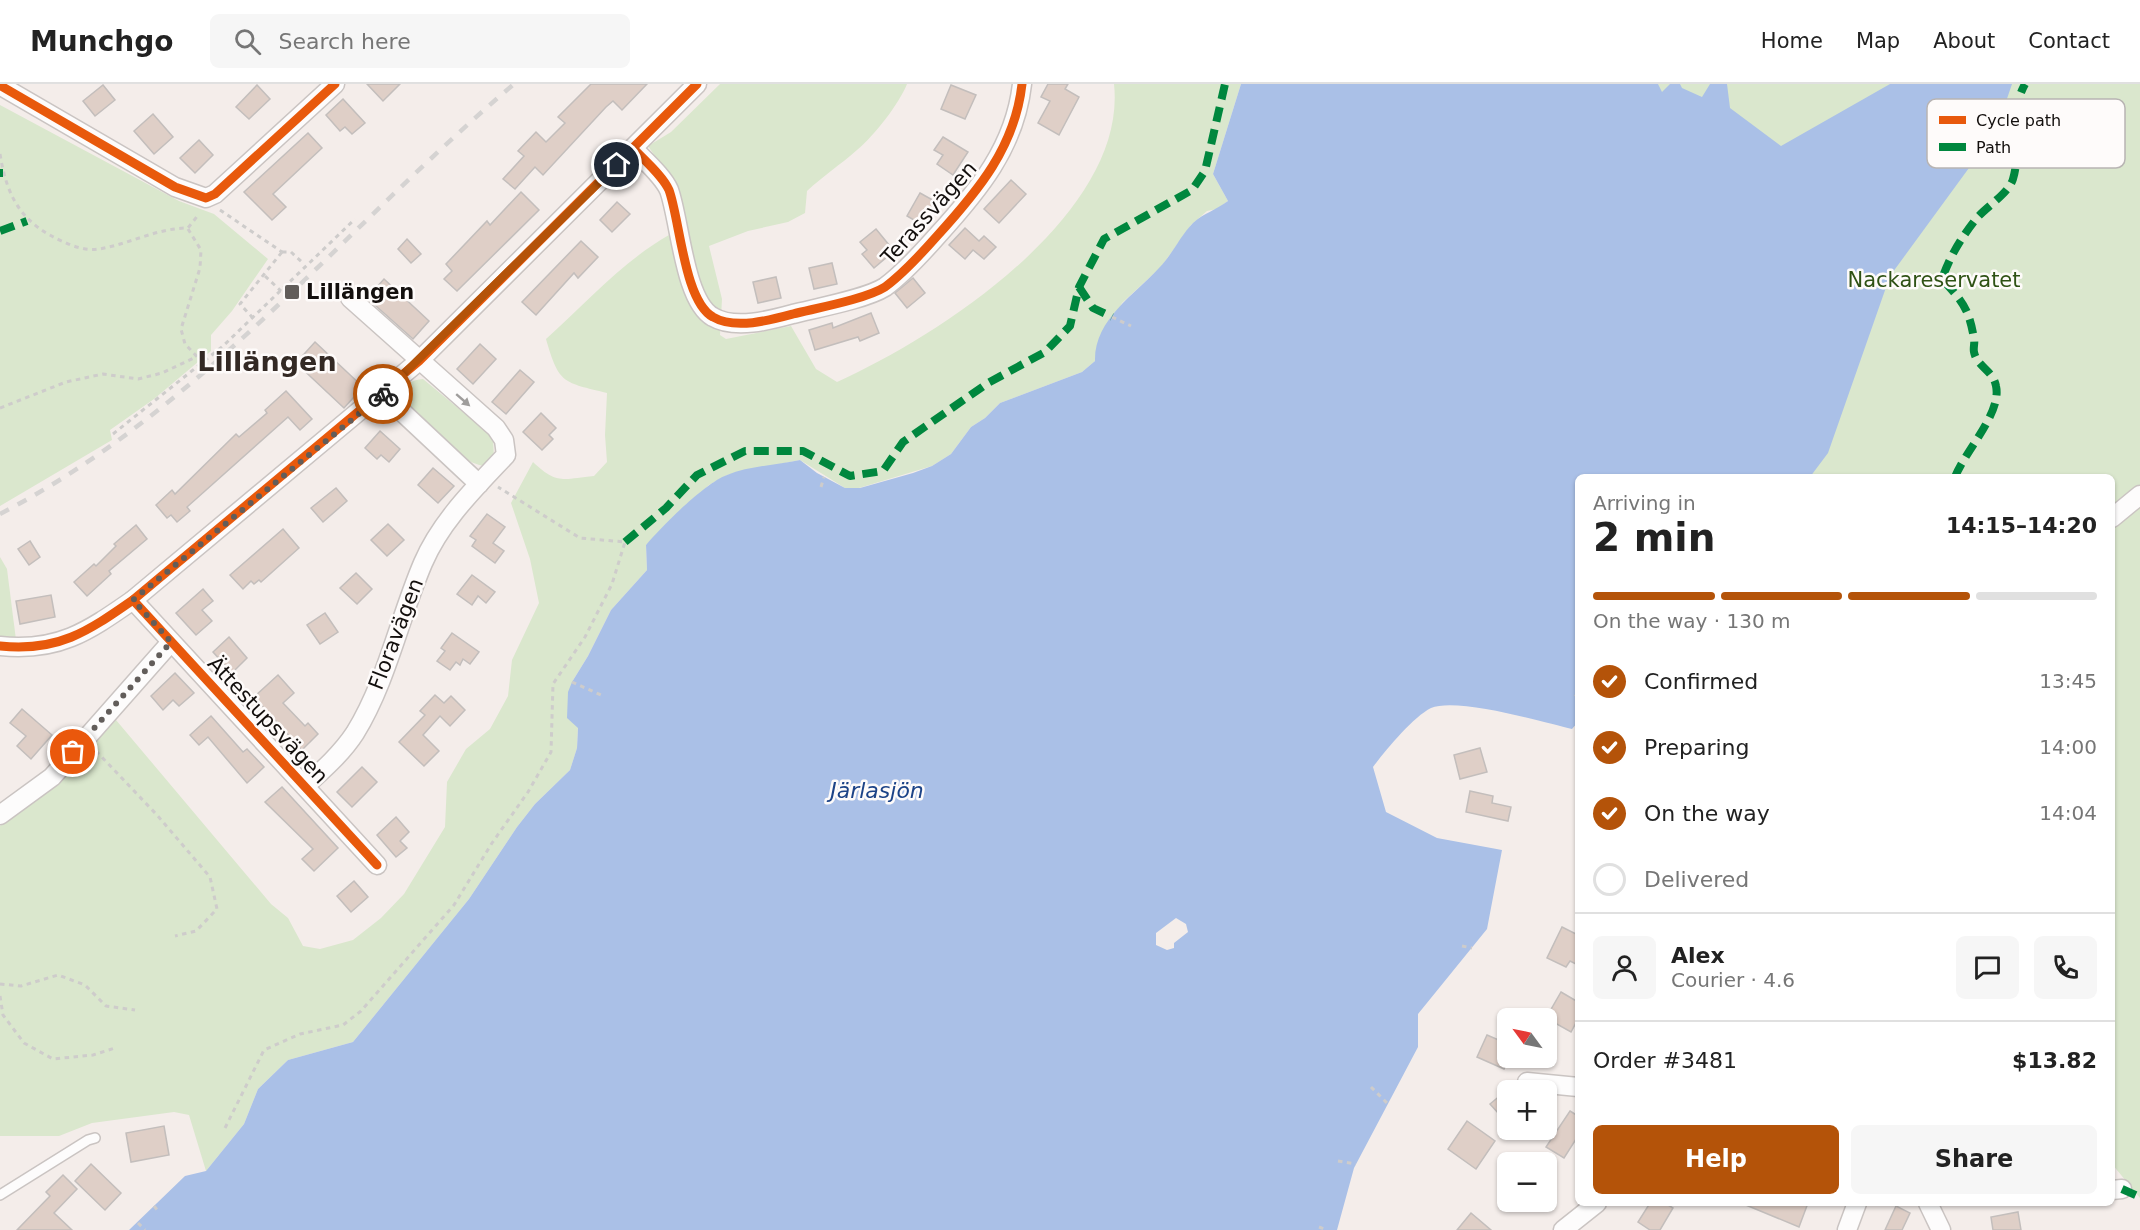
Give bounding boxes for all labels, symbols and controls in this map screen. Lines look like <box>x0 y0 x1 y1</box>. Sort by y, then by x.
search box <box>210 14 630 68</box>
text: Munchgo <box>30 25 174 58</box>
icon: search <box>231 25 264 58</box>
text: Search here <box>279 29 411 54</box>
text: Home <box>1761 29 1823 53</box>
text: Map <box>1856 29 1900 53</box>
text: About <box>1933 29 1995 53</box>
text: Contact <box>2028 29 2110 53</box>
legend <box>1927 99 2125 168</box>
text: Cycle path <box>1976 111 2061 130</box>
text: Path <box>1976 138 2011 157</box>
pin <box>591 139 642 190</box>
icon: home <box>600 148 633 181</box>
street label: Terassvägen <box>876 157 982 270</box>
park label: Nackareservatet <box>1847 268 2021 292</box>
place label: Lillängen <box>306 280 414 304</box>
marker: Lillängen <box>283 283 301 301</box>
district label: Lillängen <box>197 346 337 377</box>
courier <box>353 364 413 424</box>
icon: bike <box>367 378 400 411</box>
one-way arrow <box>455 393 471 406</box>
text: Arriving in <box>1593 491 1696 515</box>
text: 14:15–14:20 <box>1946 513 2097 538</box>
text: 2 min <box>1593 515 1715 560</box>
street label: Floravägen <box>364 575 428 693</box>
text: On the way · 130 m <box>1593 609 1791 633</box>
street label: Ättestupsvägen <box>203 651 334 789</box>
icon: check <box>1593 665 1626 698</box>
text: Confirmed <box>1644 669 1758 694</box>
text: 13:45 <box>2039 669 2097 693</box>
pin <box>47 726 98 777</box>
icon: check <box>1593 731 1626 764</box>
icon: bag <box>56 735 89 768</box>
text: Preparing <box>1644 735 1750 760</box>
text: 14:00 <box>2039 735 2097 759</box>
water label: Järlasjön <box>826 778 924 803</box>
icon: check <box>1593 797 1626 830</box>
text: On the way <box>1644 801 1770 826</box>
text: 14:04 <box>2039 801 2097 825</box>
text: Delivered <box>1644 867 1749 892</box>
button: person <box>1593 936 1656 999</box>
button: chat <box>1956 936 2019 999</box>
button: phone <box>2034 936 2097 999</box>
text: Alex <box>1671 943 1725 968</box>
text: Courier · 4.6 <box>1671 968 1795 992</box>
north arrow <box>1497 1008 1557 1068</box>
map controls <box>1497 1008 1557 1212</box>
text: Order #3481 <box>1593 1048 1737 1073</box>
text: $13.82 <box>2012 1048 2097 1073</box>
button: + <box>1497 1080 1557 1140</box>
button: Help <box>1593 1125 1839 1194</box>
button: Share <box>1851 1125 2097 1194</box>
button: − <box>1497 1152 1557 1212</box>

